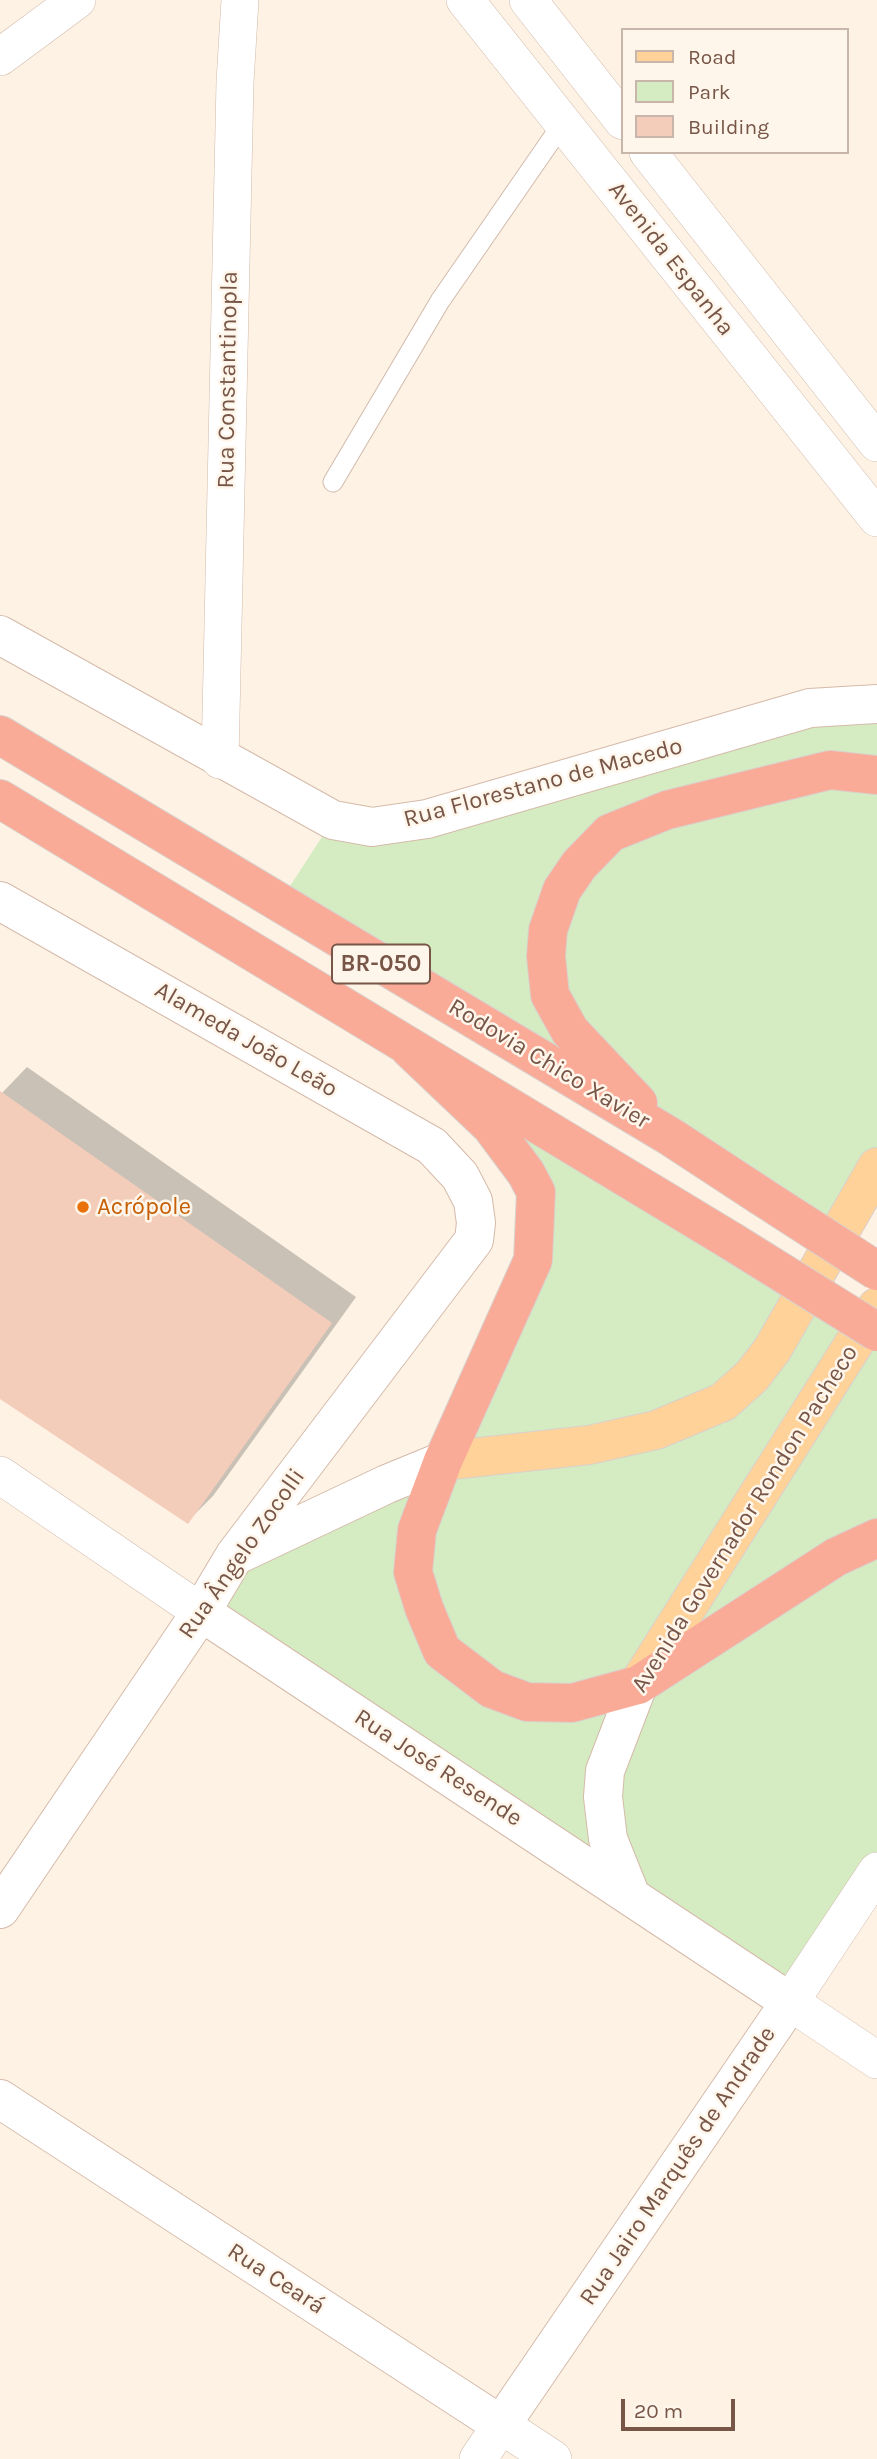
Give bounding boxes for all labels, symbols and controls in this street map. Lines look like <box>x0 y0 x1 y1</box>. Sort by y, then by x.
legend <box>622 28 849 154</box>
text: Road <box>688 45 736 69</box>
text: Park <box>688 80 731 104</box>
text: Building <box>688 115 769 139</box>
street label: Avenida Espanha <box>602 176 740 342</box>
street label: Rua Constantinopla <box>212 271 244 489</box>
street label: Rua Florestano de Macedo <box>400 732 686 834</box>
road number: BR-050 <box>332 945 430 984</box>
street label: Alameda João Leão <box>149 976 343 1104</box>
street label: Rodovia Chico Xavier <box>443 993 655 1135</box>
place label: Acrópole <box>97 1193 191 1221</box>
marker: Acrópole <box>75 1199 91 1215</box>
street label: Avenida Governador Rondon Pacheco <box>626 1340 864 1698</box>
street label: Rua Ângelo Zocolli <box>172 1463 312 1645</box>
street label: Rua José Resende <box>349 1703 527 1833</box>
street label: Rua Jairo Marquês de Andrade <box>574 2021 782 2311</box>
street label: Rua Ceará <box>222 2237 330 2321</box>
scale bar <box>625 2386 739 2430</box>
text: 20 m <box>634 2399 683 2423</box>

